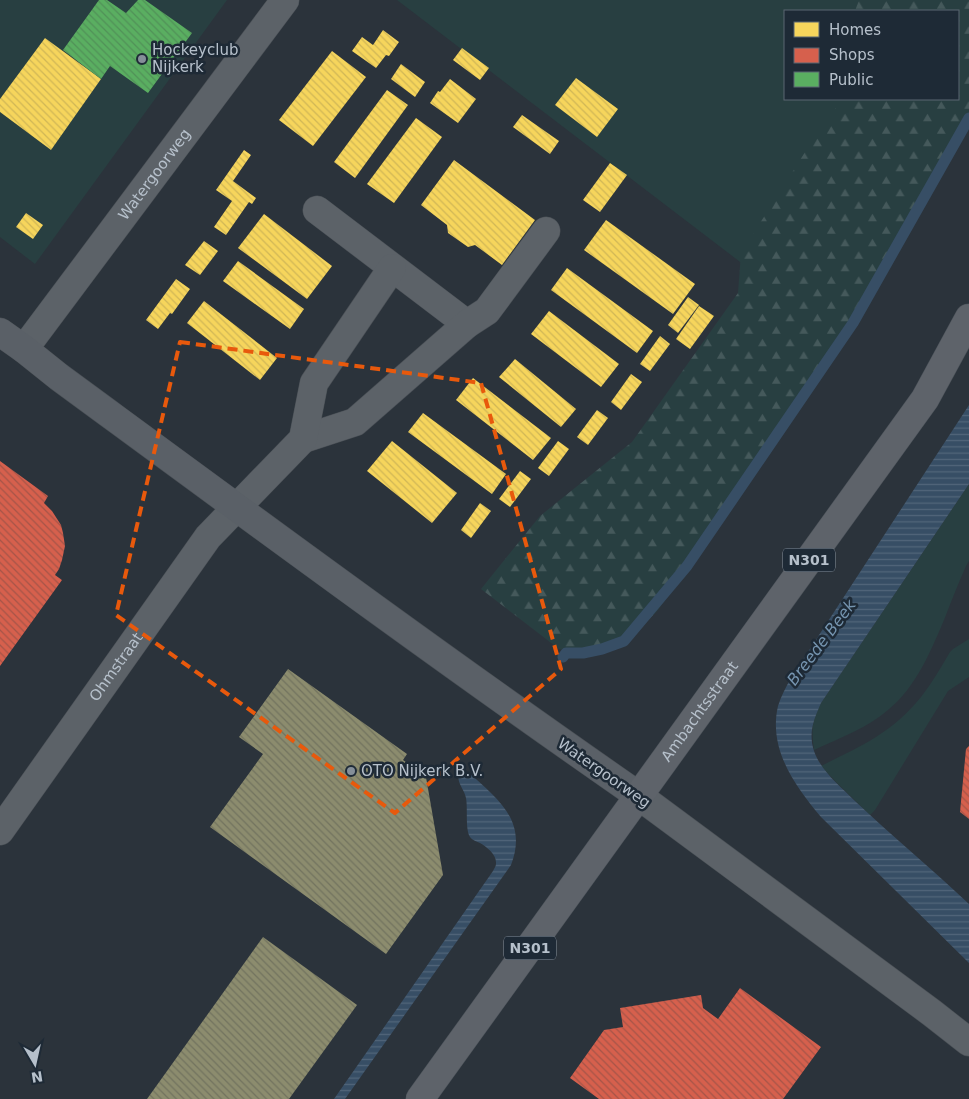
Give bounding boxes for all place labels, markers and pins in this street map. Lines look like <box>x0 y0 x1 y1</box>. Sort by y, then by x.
place label: Hockeyclub Nijkerk <box>152 41 238 76</box>
marker: Hockeyclub Nijkerk <box>136 53 148 65</box>
place label: OTO Nijkerk B.V. <box>361 762 483 780</box>
marker: OTO Nijkerk B.V. <box>345 765 357 777</box>

